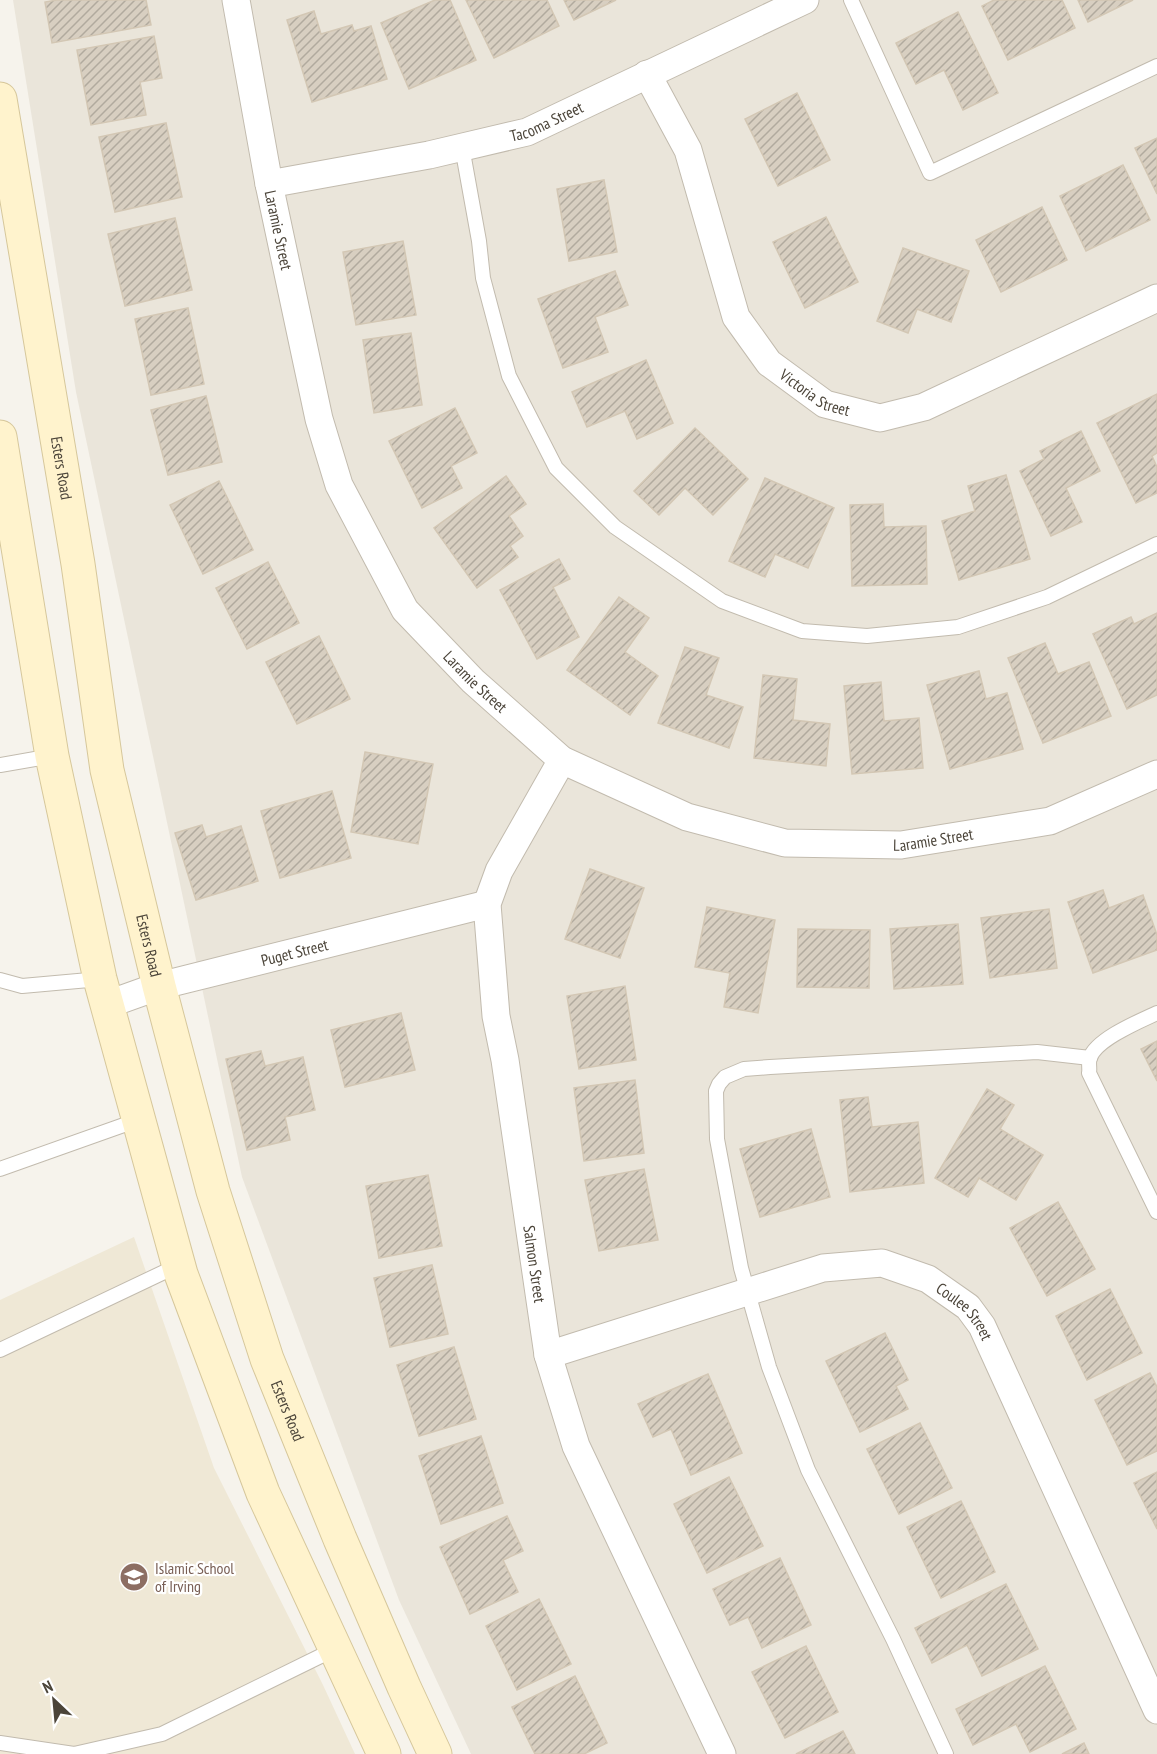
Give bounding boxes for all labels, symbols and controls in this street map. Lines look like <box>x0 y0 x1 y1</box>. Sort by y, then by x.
street label: Tacoma Street <box>508 97 587 146</box>
street label: Laramie Street <box>261 188 297 272</box>
street label: Victoria Street <box>775 364 852 420</box>
street label: Esters Road <box>47 435 77 501</box>
street label: Laramie Street <box>439 647 512 717</box>
street label: Laramie Street <box>893 823 975 855</box>
street label: Esters Road <box>132 912 166 979</box>
street label: Puget Street <box>259 934 331 970</box>
street label: Salmon Street <box>519 1224 550 1304</box>
street label: Coulee Street <box>933 1278 997 1344</box>
street label: Esters Road <box>267 1377 309 1444</box>
place label: Islamic School of Irving <box>155 1558 234 1596</box>
school or university icon: Islamic School of Irving <box>118 1561 150 1593</box>
north arrow <box>24 1670 84 1730</box>
text: N <box>39 1676 56 1697</box>

